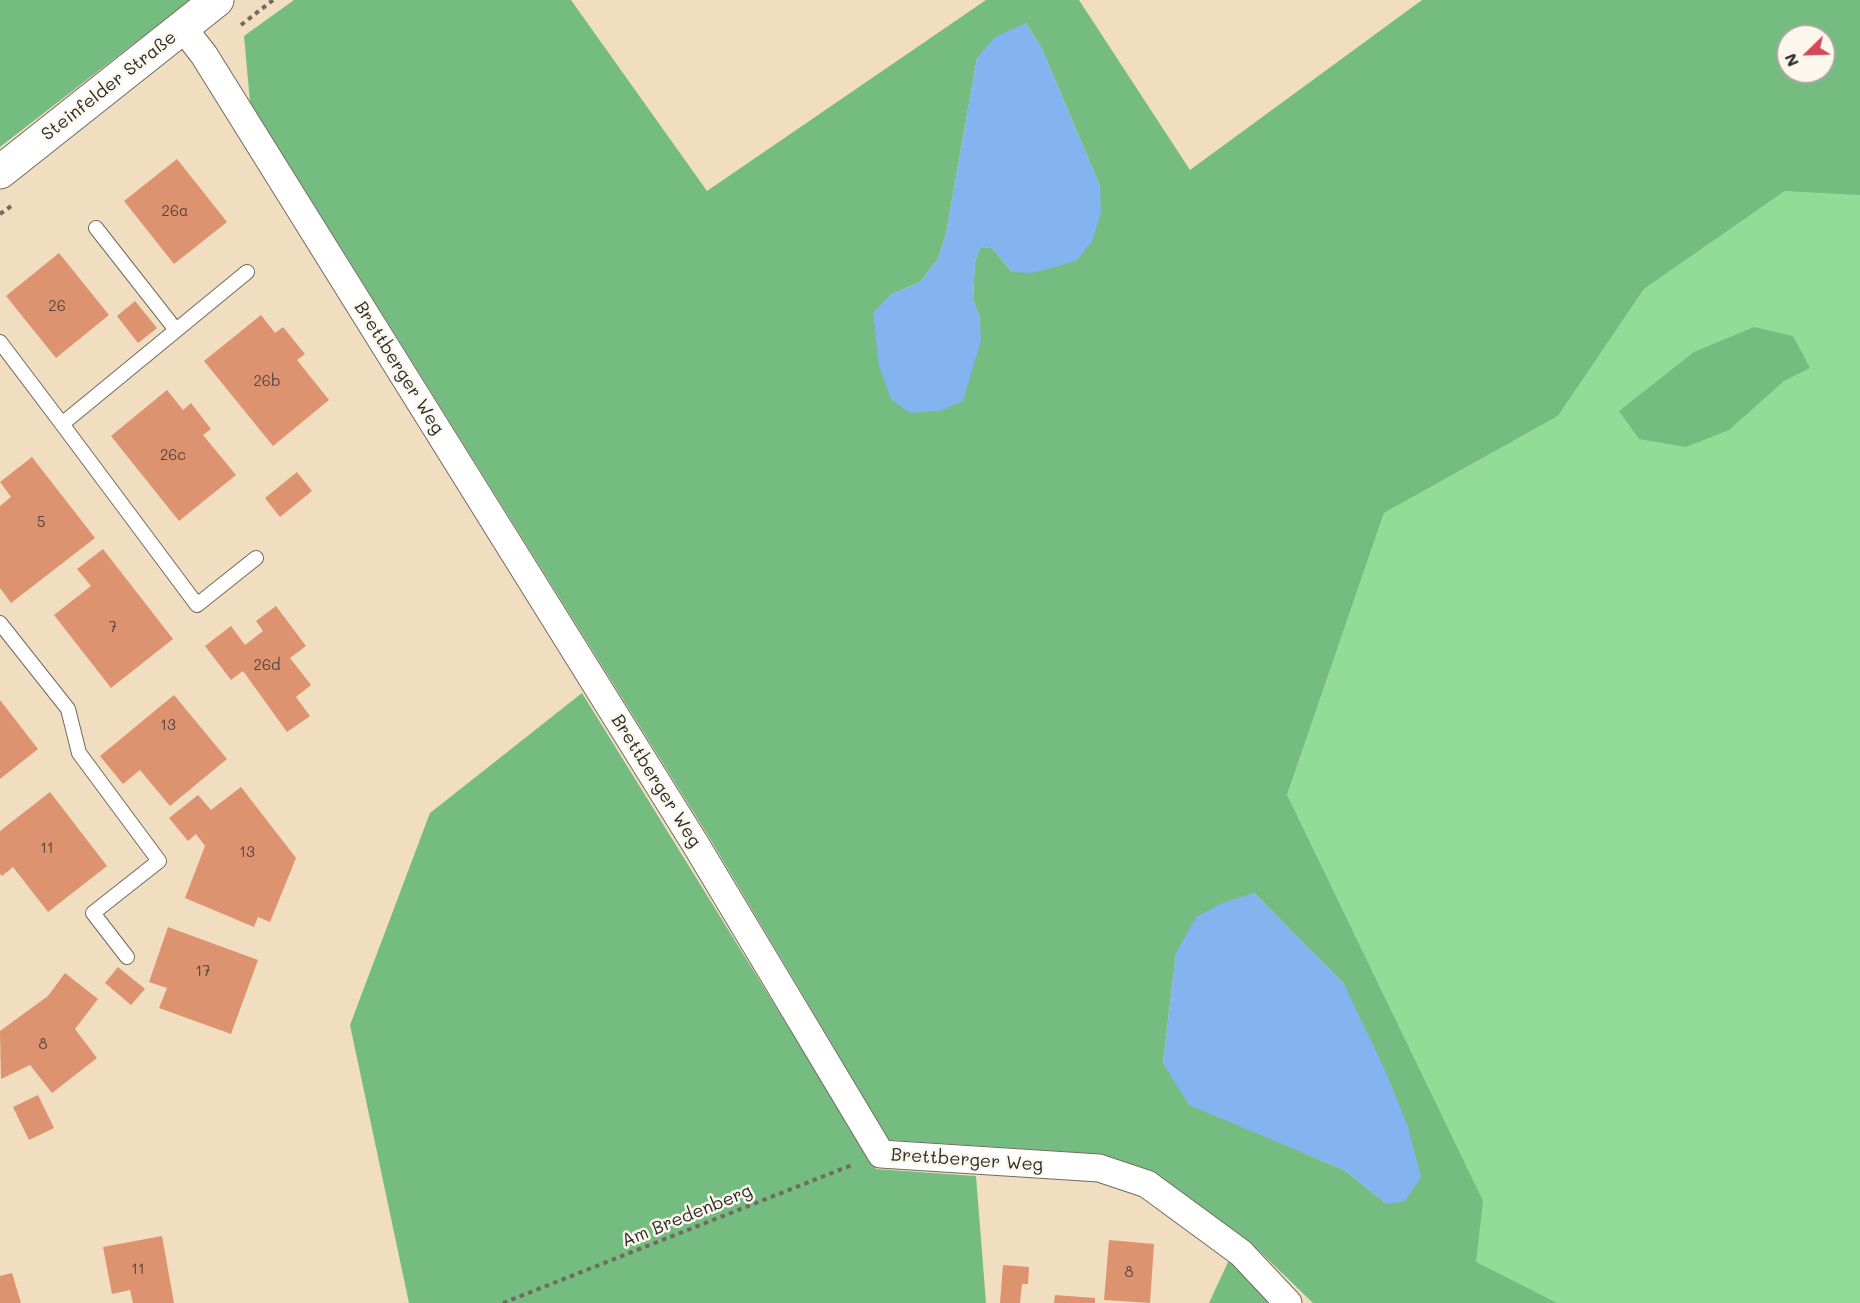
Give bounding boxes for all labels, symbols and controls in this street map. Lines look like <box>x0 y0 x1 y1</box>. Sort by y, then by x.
north arrow <box>1776 24 1836 84</box>
street label: Steinfelder Straße <box>37 27 181 145</box>
text: N <box>1779 51 1803 70</box>
house number: 26a <box>162 202 188 220</box>
house number: 26 <box>48 297 66 315</box>
street label: Brettberger Weg <box>349 298 449 438</box>
house number: 26b <box>254 372 280 390</box>
house number: 26c <box>160 446 186 464</box>
house number: 5 <box>37 513 45 531</box>
house number: 7 <box>109 618 117 636</box>
house number: 26d <box>254 656 280 674</box>
street label: Brettberger Weg <box>606 711 706 851</box>
house number: 13 <box>160 716 176 734</box>
house number: 11 <box>40 839 54 857</box>
house number: 13 <box>239 843 255 861</box>
house number: 17 <box>195 962 211 980</box>
house number: 8 <box>38 1035 48 1053</box>
street label: Brettberger Weg <box>890 1144 1044 1176</box>
street label: Am Bredenberg <box>619 1180 755 1252</box>
house number: 11 <box>131 1260 145 1278</box>
house number: 8 <box>1124 1263 1134 1281</box>

